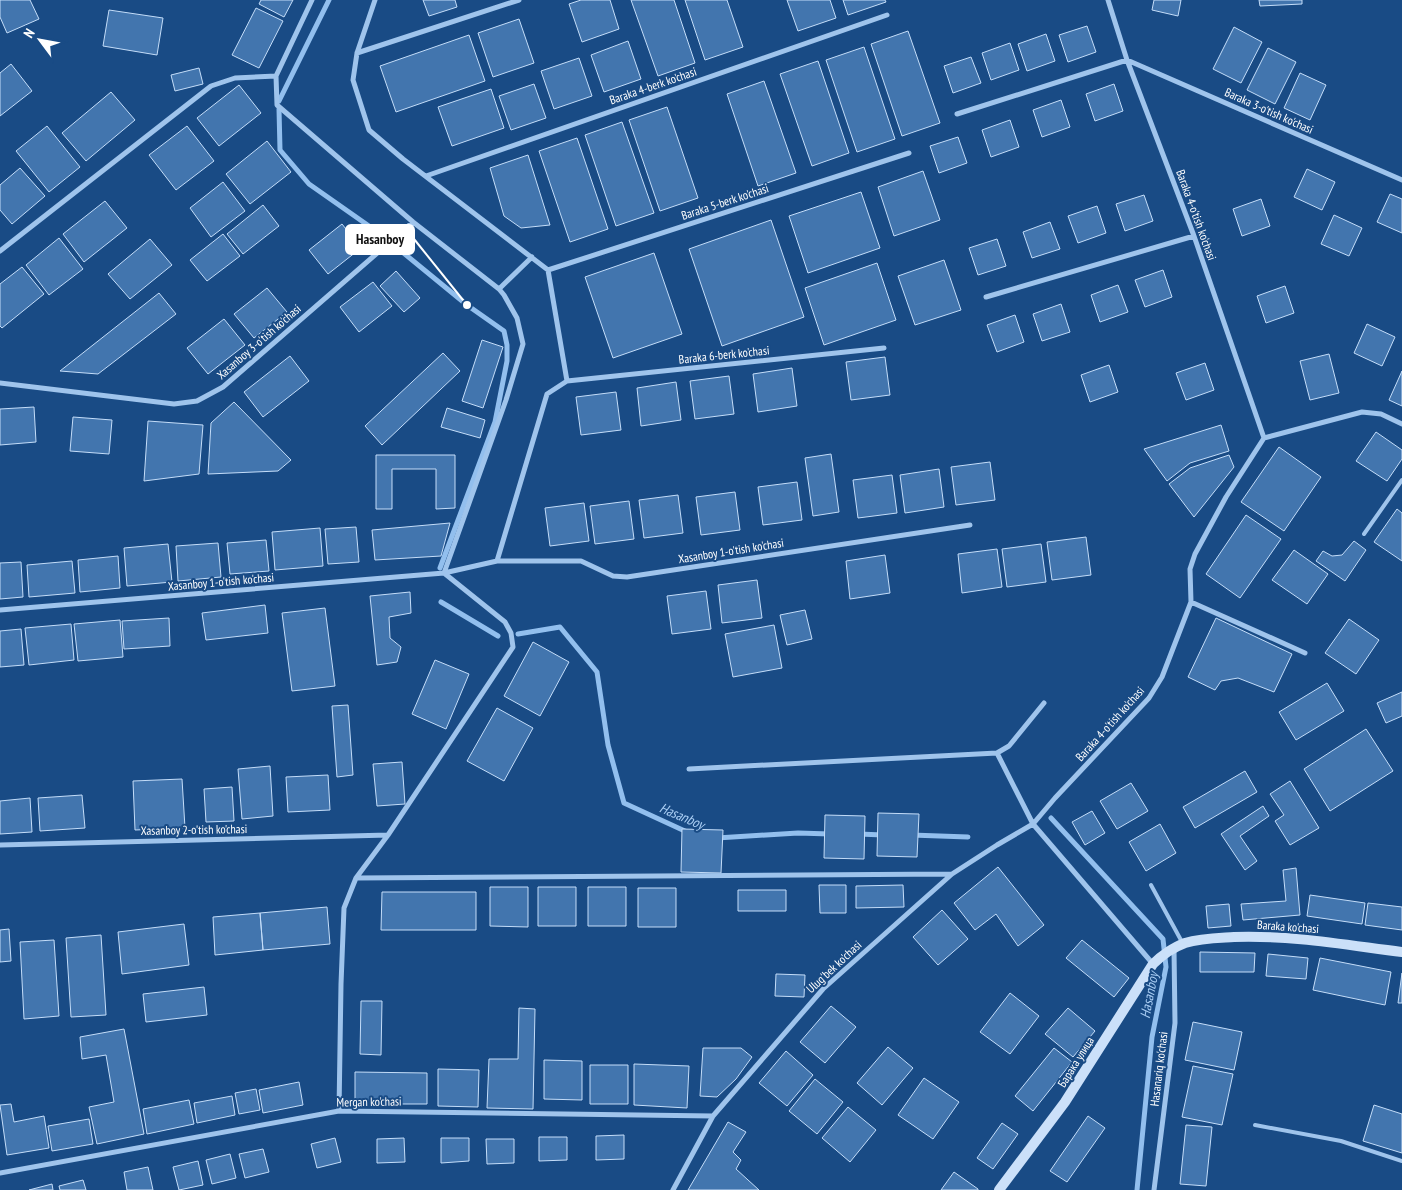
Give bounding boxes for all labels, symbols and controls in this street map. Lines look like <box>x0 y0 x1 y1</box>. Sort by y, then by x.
north arrow <box>15 15 65 65</box>
text: N <box>19 25 39 41</box>
street label: Baraka 4-berk ko'chasi <box>607 64 698 107</box>
street label: Baraka 3-o'tish ko'chasi <box>1223 84 1316 137</box>
street label: Baraka 4-o'tish ko'chasi <box>1173 167 1220 262</box>
street label: Baraka 5-berk ko'chasi <box>679 180 771 223</box>
callout: Hasanboy <box>346 225 414 254</box>
text: Hasanboy <box>356 230 404 248</box>
street label: Xasanboy 3-o'tish ko'chasi <box>214 301 304 382</box>
street label: Baraka 6-berk ko'chasi <box>678 342 770 367</box>
street label: Xasanboy 1-o'tish ko'chasi <box>677 535 785 566</box>
street label: Xasanboy 1-o'tish ko'chasi <box>167 569 275 594</box>
street label: Baraka 4-o'tish ko'chasi <box>1072 683 1147 764</box>
water label: Hasanboy <box>657 799 709 834</box>
street label: Xasanboy 2-o'tish ko'chasi <box>141 821 247 838</box>
street label: Baraka ko'chasi <box>1257 917 1319 936</box>
street label: Ulug'bek ko'chasi <box>803 937 864 996</box>
water label: Hasanboy <box>1136 969 1163 1020</box>
street label: Hasanariq ko'chasi <box>1146 1031 1171 1107</box>
street label: Барака улица <box>1054 1034 1097 1090</box>
street label: Mergan ko'chasi <box>336 1093 402 1110</box>

